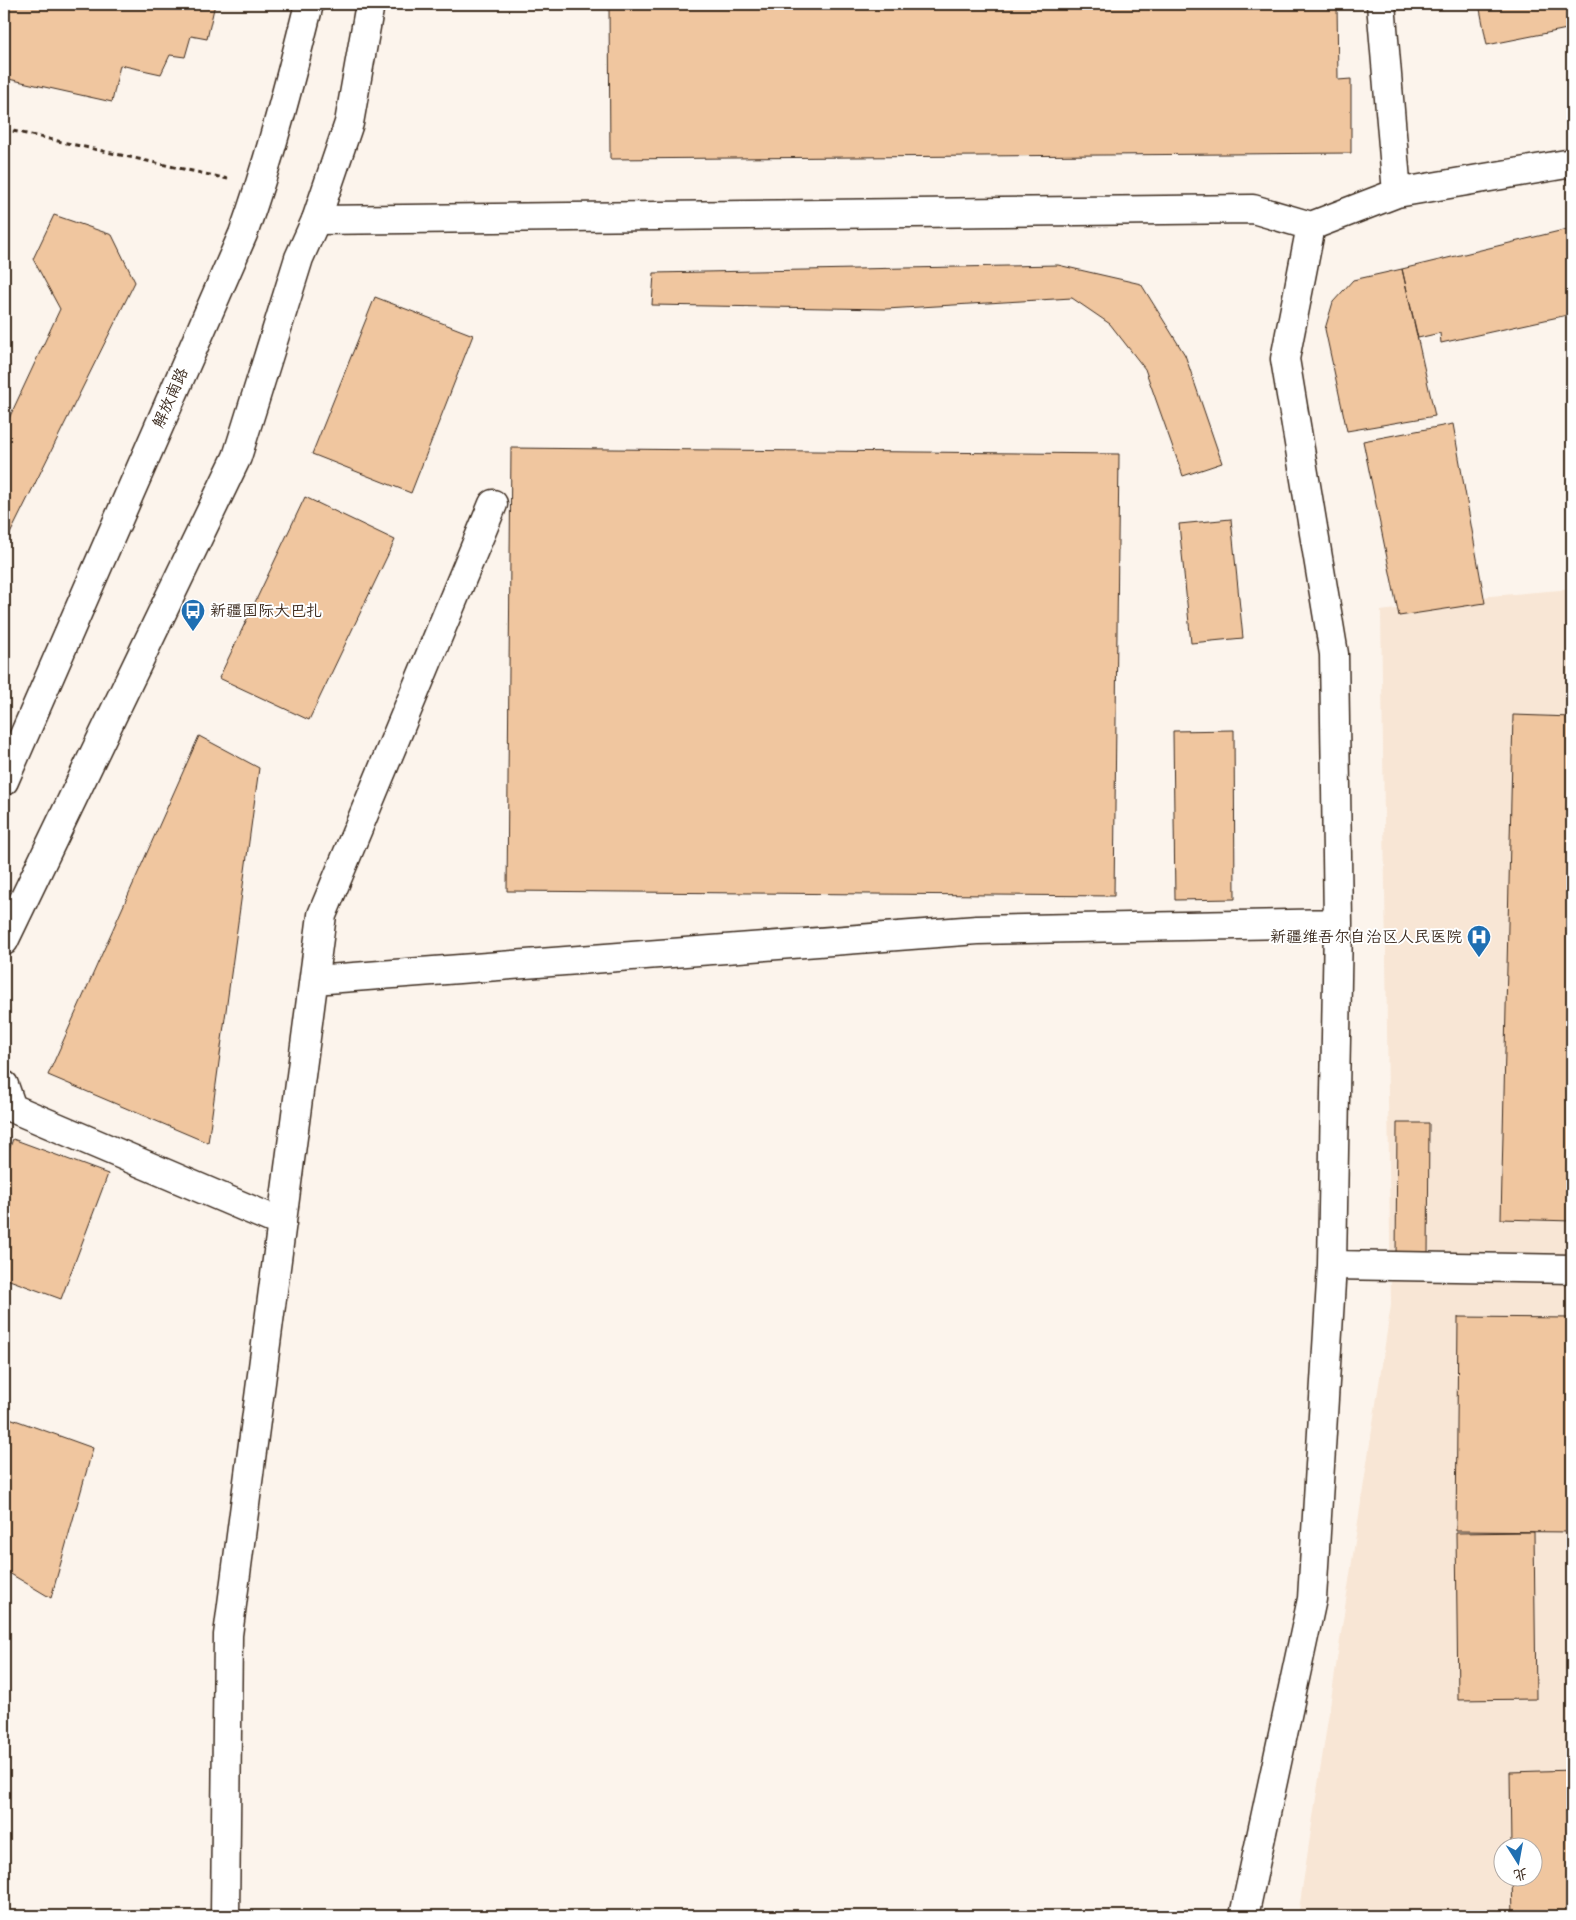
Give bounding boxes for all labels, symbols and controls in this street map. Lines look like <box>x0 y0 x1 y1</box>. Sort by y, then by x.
street label: 解放南路 <box>147 364 195 432</box>
bus stop icon: 新疆国际大巴扎 <box>180 598 206 632</box>
place label: 新疆国际大巴扎 <box>210 599 322 624</box>
hospital icon: 新疆维吾尔自治区人民医院 <box>1466 924 1492 958</box>
place label: 新疆维吾尔自治区人民医院 <box>1270 925 1462 950</box>
north arrow <box>1494 1838 1544 1888</box>
text: 北 <box>1511 1862 1529 1886</box>

